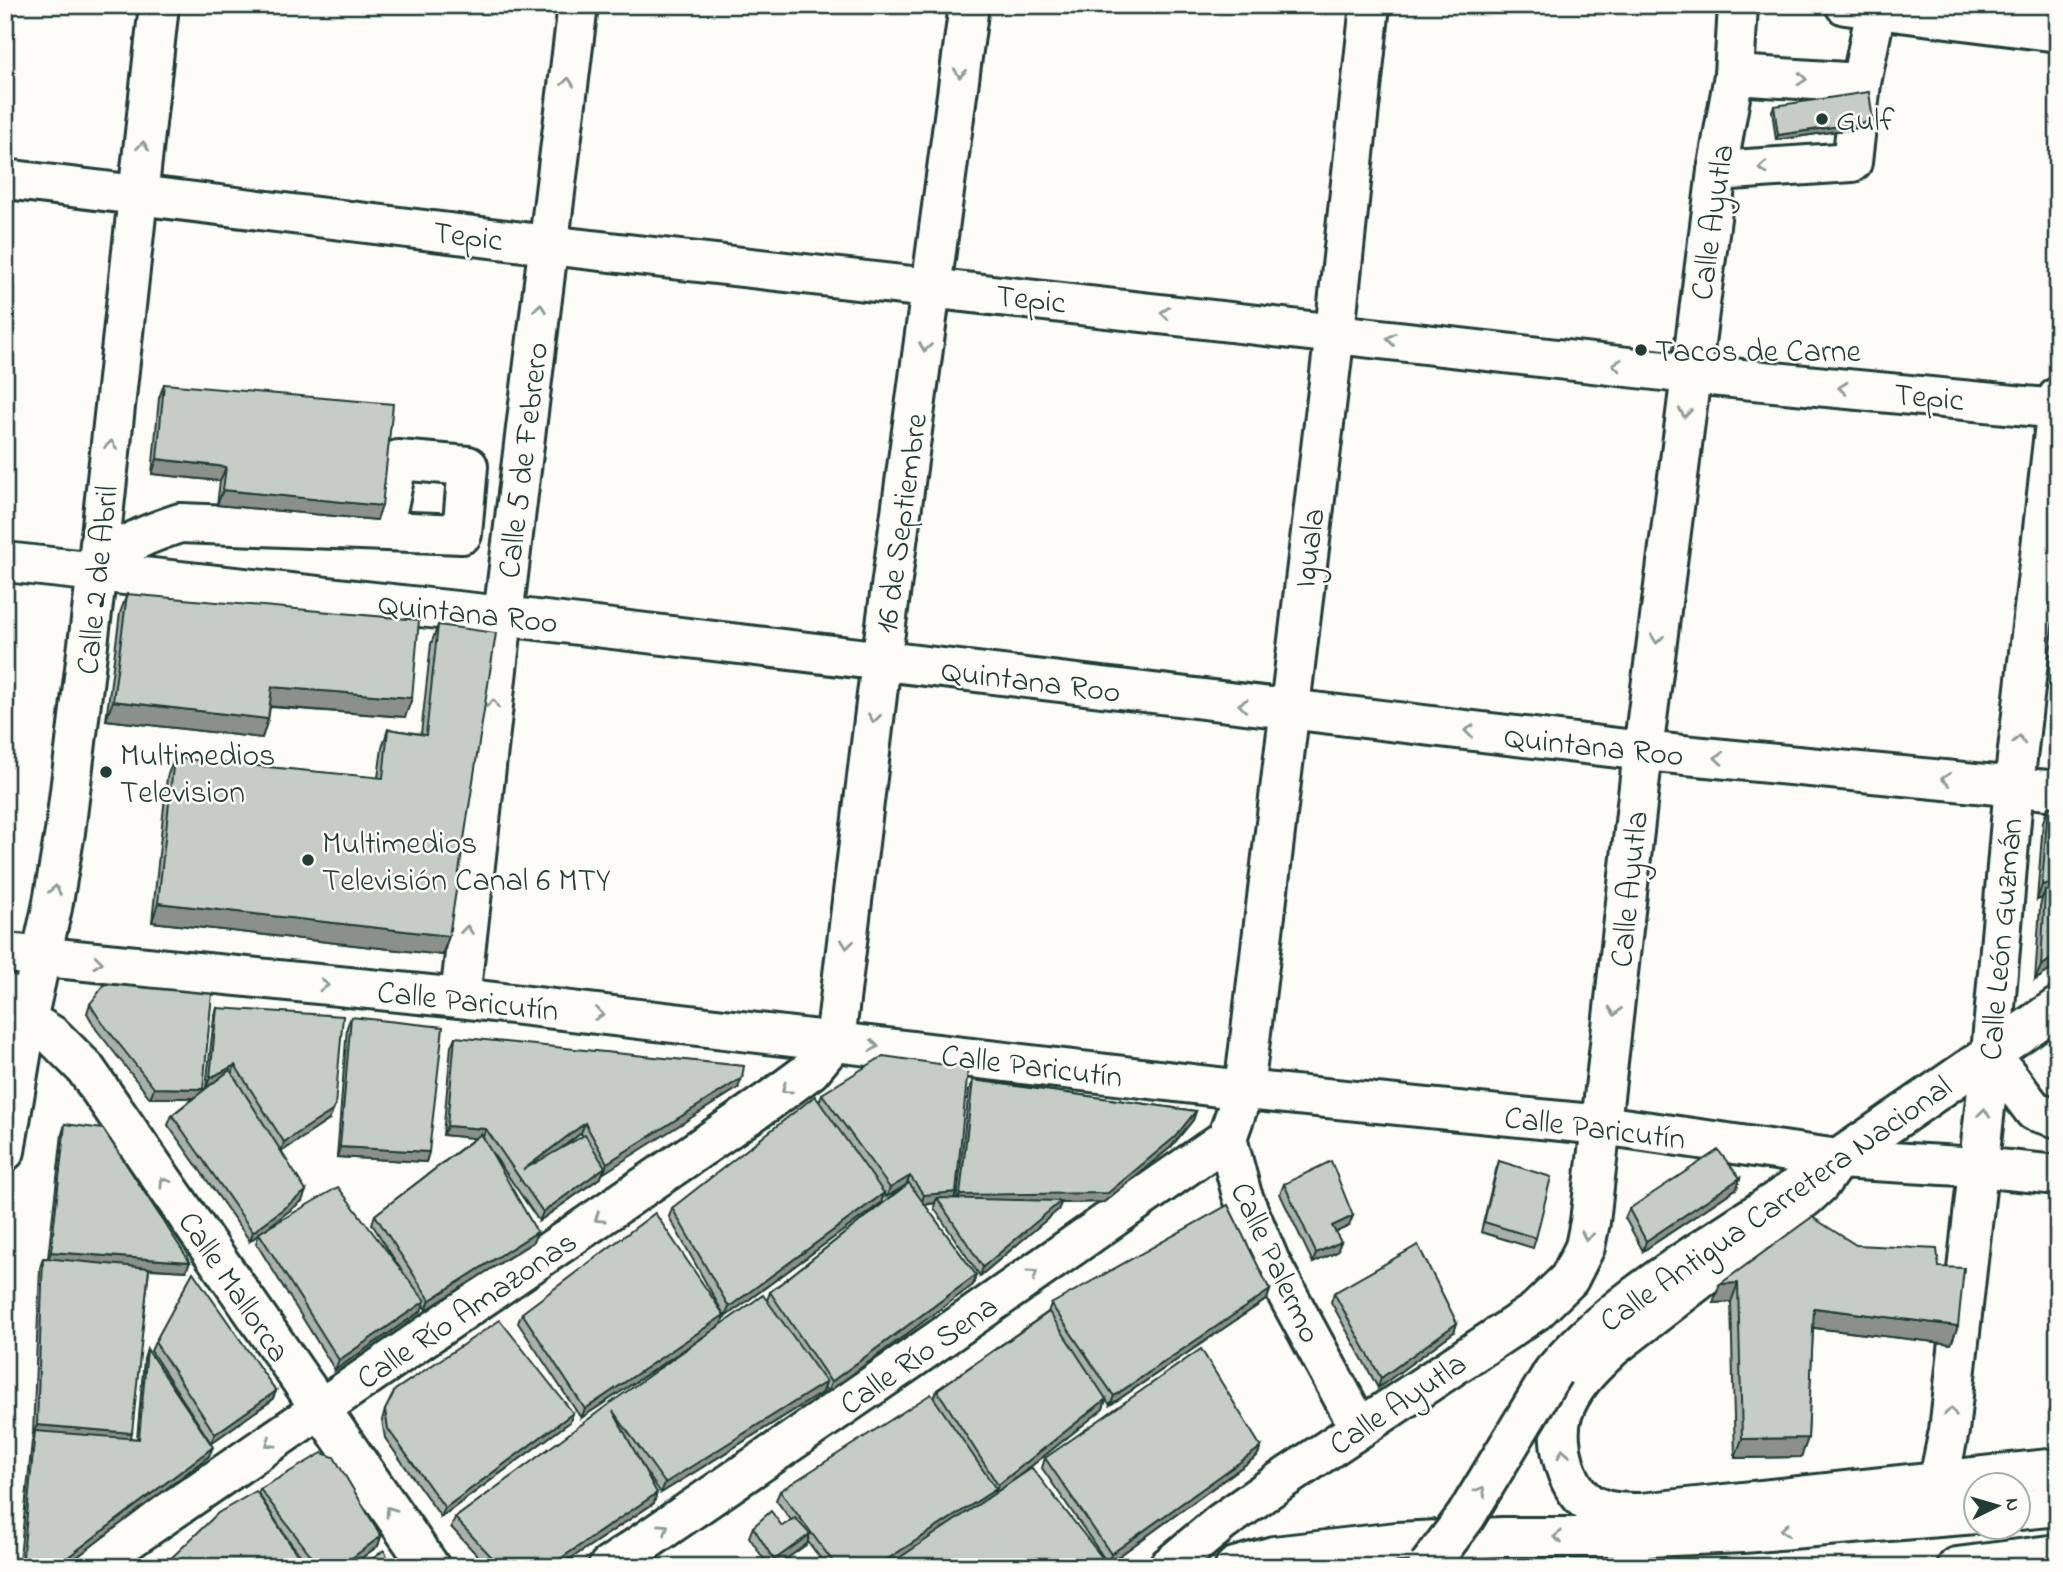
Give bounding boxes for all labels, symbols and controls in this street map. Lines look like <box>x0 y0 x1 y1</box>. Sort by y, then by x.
one-way arrow <box>953 67 968 79</box>
one-way arrow <box>1796 71 1807 86</box>
one-way arrow <box>561 76 576 88</box>
place label: Gulf <box>1836 99 1895 146</box>
marker: Gulf <box>1814 111 1830 127</box>
one-way arrow <box>135 140 150 151</box>
street label: Calle Ayutla <box>1680 141 1749 304</box>
one-way arrow <box>1757 160 1768 175</box>
street label: Tepic <box>430 211 506 266</box>
street label: Tepic <box>993 274 1069 329</box>
one-way arrow <box>533 302 548 314</box>
one-way arrow <box>1159 306 1170 321</box>
place label: Tacos de Carne <box>1655 330 1862 377</box>
one-way arrow <box>1385 331 1397 346</box>
street label: Calle 5 de Febrero <box>488 340 563 581</box>
one-way arrow <box>917 341 932 353</box>
marker: Tacos de Carne <box>1633 342 1649 358</box>
one-way arrow <box>1611 358 1622 373</box>
street label: Tepic <box>1892 373 1966 426</box>
one-way arrow <box>1838 381 1849 396</box>
one-way arrow <box>1678 407 1693 419</box>
street label: 16 de Septiembre <box>865 410 942 637</box>
one-way arrow <box>103 440 118 451</box>
street label: Calle 2 de Abril <box>66 484 133 677</box>
street label: Iguala <box>1283 506 1340 591</box>
street label: Quintana Roo <box>375 583 560 648</box>
one-way arrow <box>1650 633 1665 644</box>
street label: Quintana Roo <box>938 649 1123 718</box>
one-way arrow <box>485 698 500 710</box>
one-way arrow <box>1237 698 1248 713</box>
one-way arrow <box>867 712 882 724</box>
street label: Quintana Roo <box>1501 716 1686 781</box>
one-way arrow <box>1463 724 1475 739</box>
place label: Multimedios Television <box>120 734 275 818</box>
one-way arrow <box>2011 734 2026 745</box>
one-way arrow <box>1714 751 1725 766</box>
marker: Multimedios Television <box>98 764 114 780</box>
one-way arrow <box>1940 772 1951 787</box>
street label: Calle Ayutla <box>1600 809 1663 970</box>
street label: Calle León Guzmán <box>1969 816 2037 1062</box>
place label: Multimedios Televisión Canal 6 MTY <box>322 822 611 906</box>
marker: Multimedios Televisión Canal 6 MTY <box>300 852 316 868</box>
one-way arrow <box>47 884 62 896</box>
one-way arrow <box>460 924 475 936</box>
one-way arrow <box>839 938 854 950</box>
one-way arrow <box>92 954 103 969</box>
street label: Calle Paricutín <box>375 971 561 1036</box>
one-way arrow <box>318 977 330 992</box>
one-way arrow <box>1607 1005 1622 1017</box>
one-way arrow <box>594 1006 605 1021</box>
street label: Calle Paricutín <box>938 1034 1125 1103</box>
one-way arrow <box>868 1038 879 1053</box>
street label: Calle Antigua Carretera Nacional <box>1591 1066 1963 1346</box>
one-way arrow <box>781 1080 794 1093</box>
street label: Calle Paricutín <box>1501 1096 1688 1165</box>
one-way arrow <box>1976 1107 1991 1119</box>
street label: Calle Palermo <box>1216 1175 1332 1352</box>
one-way arrow <box>160 1177 172 1190</box>
street label: Calle Mallorca <box>164 1203 300 1373</box>
one-way arrow <box>594 1210 607 1222</box>
street label: Calle Río Amazonas <box>348 1220 588 1403</box>
one-way arrow <box>1580 1230 1595 1242</box>
one-way arrow <box>1025 1270 1038 1282</box>
street label: Calle Río Sena <box>831 1285 1009 1429</box>
street label: Calle Ayutla <box>1321 1343 1477 1469</box>
one-way arrow <box>1943 1406 1958 1418</box>
one-way arrow <box>265 1435 278 1447</box>
one-way arrow <box>1556 1448 1571 1460</box>
north arrow <box>1962 1470 2032 1540</box>
one-way arrow <box>1473 1486 1486 1498</box>
text: N <box>1997 1497 2025 1512</box>
one-way arrow <box>386 1506 399 1519</box>
one-way arrow <box>1780 1522 1791 1537</box>
one-way arrow <box>656 1524 669 1536</box>
one-way arrow <box>1552 1529 1563 1545</box>

